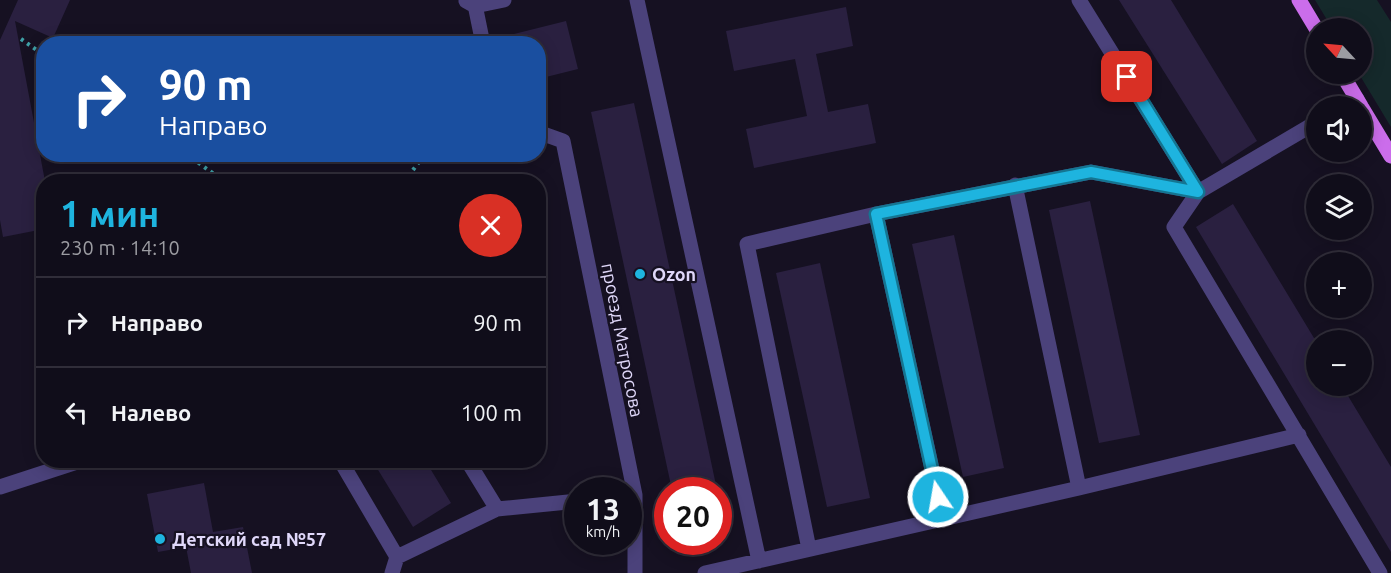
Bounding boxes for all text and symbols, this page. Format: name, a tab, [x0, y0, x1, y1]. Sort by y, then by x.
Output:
north arrow	[1306, 18, 1372, 84]
map controls	[1306, 18, 1372, 396]
pin	[1101, 51, 1152, 102]
icon: right	[60, 60, 138, 138]
icon: arrive	[1110, 60, 1143, 93]
text: 90 m	[159, 61, 253, 108]
button: sound	[1306, 96, 1372, 162]
text: Направо	[159, 110, 268, 140]
button: layers	[1306, 174, 1372, 240]
text: 1 мин	[60, 193, 159, 234]
button: close	[459, 194, 522, 257]
text: 230 m · 14:10	[60, 236, 180, 259]
button: +	[1306, 252, 1372, 318]
street label: проезд Матросова	[598, 261, 648, 419]
place label: Ozon	[652, 264, 696, 284]
marker: Ozon	[633, 267, 647, 281]
icon: right	[60, 306, 93, 339]
text: Направо	[111, 310, 203, 335]
text: 90 m	[473, 310, 522, 335]
button: −	[1306, 330, 1372, 396]
icon: left	[60, 396, 93, 429]
text: Налево	[111, 400, 191, 425]
text: 100 m	[461, 400, 522, 425]
position arrow	[906, 465, 970, 529]
speed limit sign: 20	[654, 477, 732, 555]
text: 13	[586, 492, 620, 526]
text: km/h	[586, 523, 620, 540]
place label: Детский сад №57	[172, 529, 326, 549]
marker: Детский сад №57	[153, 532, 167, 546]

